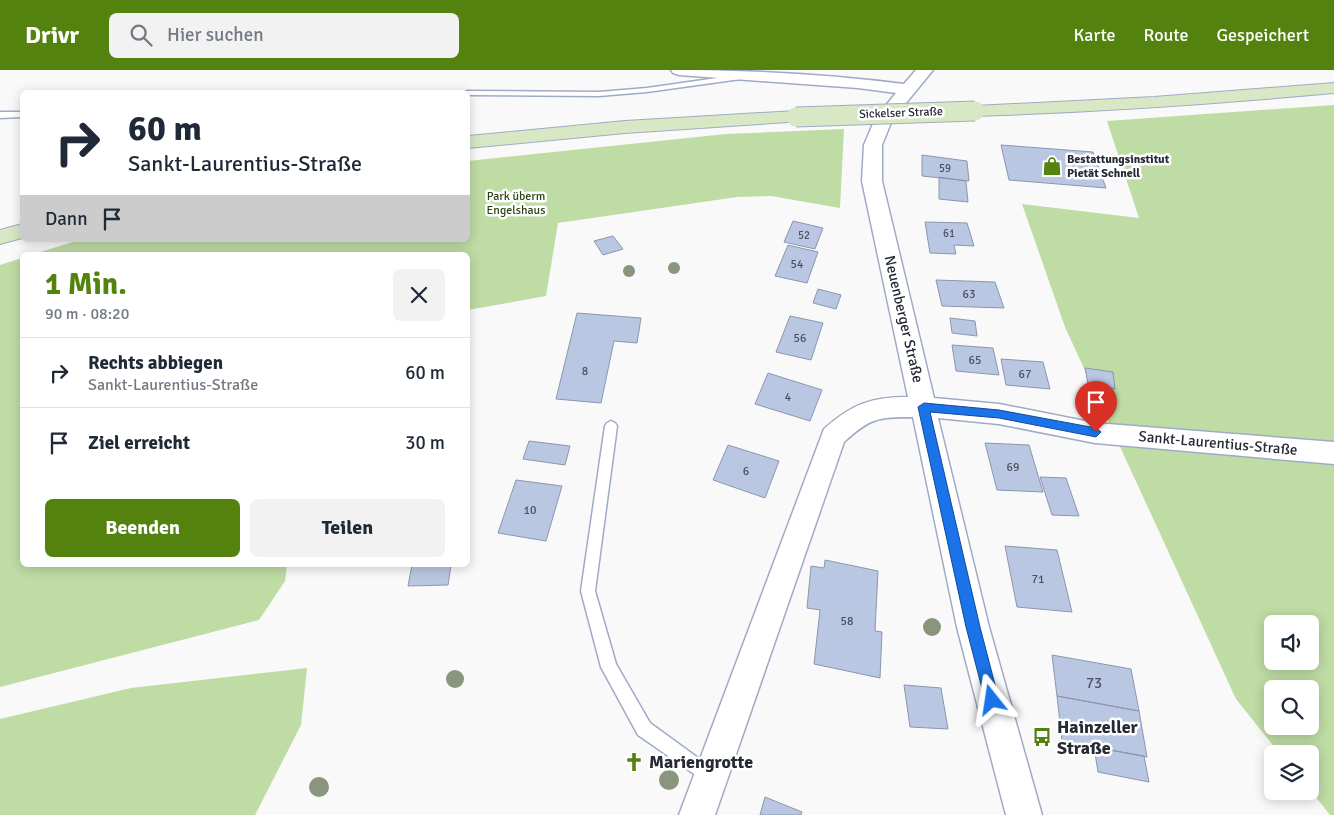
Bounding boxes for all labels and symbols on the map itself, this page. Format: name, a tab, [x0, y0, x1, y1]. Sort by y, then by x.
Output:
street label: Sickelser Straße	[859, 104, 943, 122]
place label: Bestattungsinstitut Pietät Schnell	[1067, 152, 1170, 181]
shop icon: Bestattungsinstitut Pietät Schnell	[1041, 155, 1063, 177]
house number: 59	[939, 162, 951, 175]
park label: Park überm Engelshaus	[487, 189, 545, 218]
house number: 61	[943, 227, 955, 240]
house number: 52	[798, 229, 810, 242]
street label: Neuenberger Straße	[881, 254, 927, 384]
house number: 54	[791, 257, 804, 272]
house number: 63	[963, 287, 975, 302]
house number: 56	[794, 331, 806, 346]
house number: 65	[969, 353, 981, 368]
house number: 8	[582, 364, 588, 379]
house number: 67	[1019, 367, 1031, 382]
pin	[1075, 381, 1117, 432]
house number: 4	[785, 390, 792, 405]
street label: Sankt-Laurentius-Straße	[1138, 427, 1298, 459]
house number: 69	[1007, 460, 1019, 475]
house number: 6	[743, 464, 749, 479]
house number: 10	[524, 503, 536, 518]
house number: 71	[1032, 572, 1044, 587]
house number: 58	[841, 614, 853, 629]
position arrow	[965, 673, 1017, 725]
house number: 73	[1086, 674, 1102, 692]
place label: Hainzeller Straße	[1057, 716, 1139, 759]
bus stop icon: Hainzeller Straße	[1031, 726, 1053, 748]
church icon: Mariengrotte	[623, 751, 645, 773]
place label: Mariengrotte	[649, 751, 753, 773]

